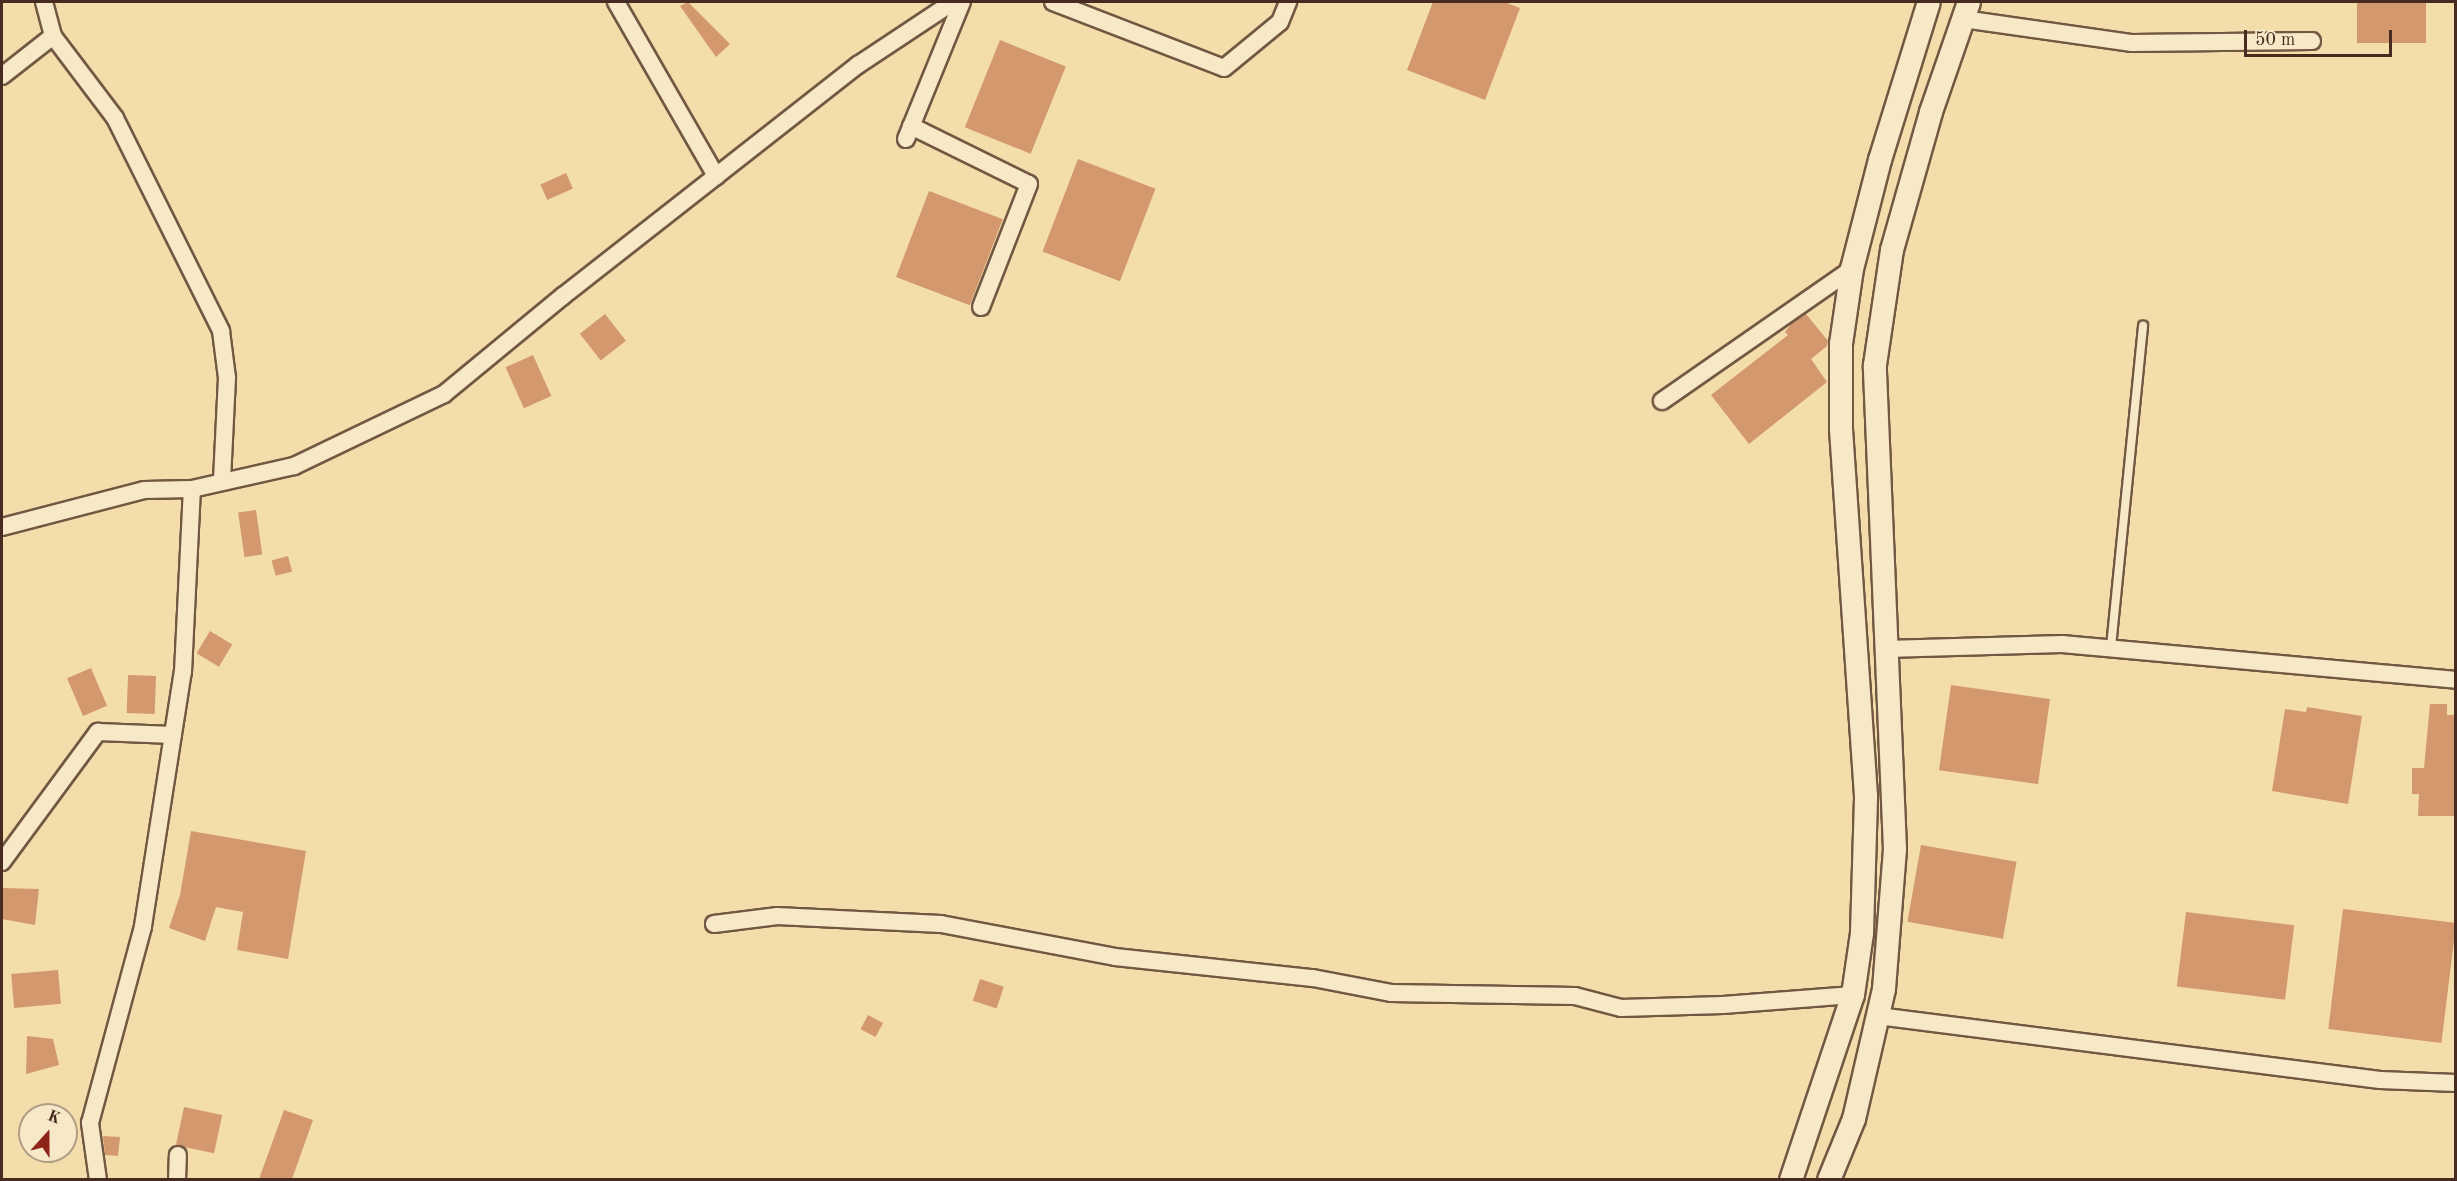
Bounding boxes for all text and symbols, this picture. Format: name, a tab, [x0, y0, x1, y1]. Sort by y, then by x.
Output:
scale bar	[2247, 18, 2396, 56]
text: 50 m	[2255, 31, 2295, 49]
north arrow	[18, 1103, 78, 1163]
text: K	[45, 1108, 62, 1128]

